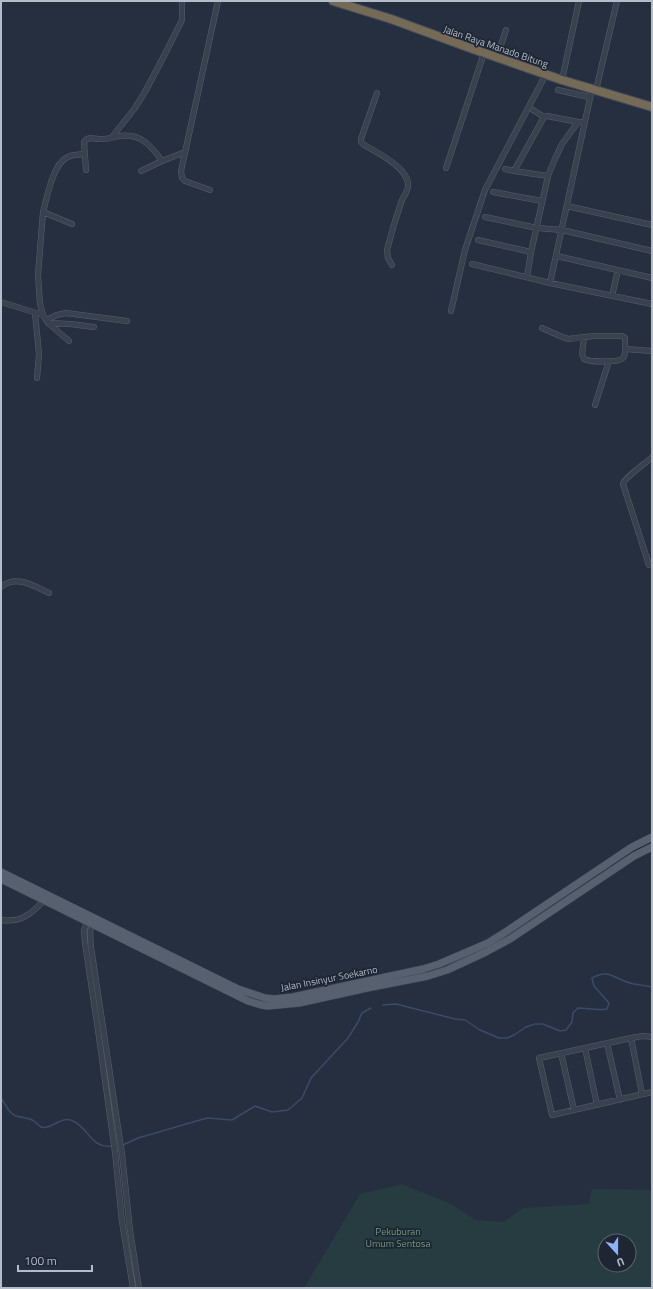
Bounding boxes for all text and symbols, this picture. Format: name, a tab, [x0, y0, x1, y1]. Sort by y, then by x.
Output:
street label: Jalan Raya Manado Bitung	[441, 21, 550, 71]
street label: Jalan Insinyur Soekarno	[279, 962, 379, 995]
park label: Pekuburan Umum Sentosa	[366, 1224, 430, 1251]
north arrow	[597, 1233, 637, 1273]
scale bar	[18, 1247, 92, 1273]
text: 100 m	[24, 1251, 57, 1270]
text: U	[614, 1254, 627, 1271]

